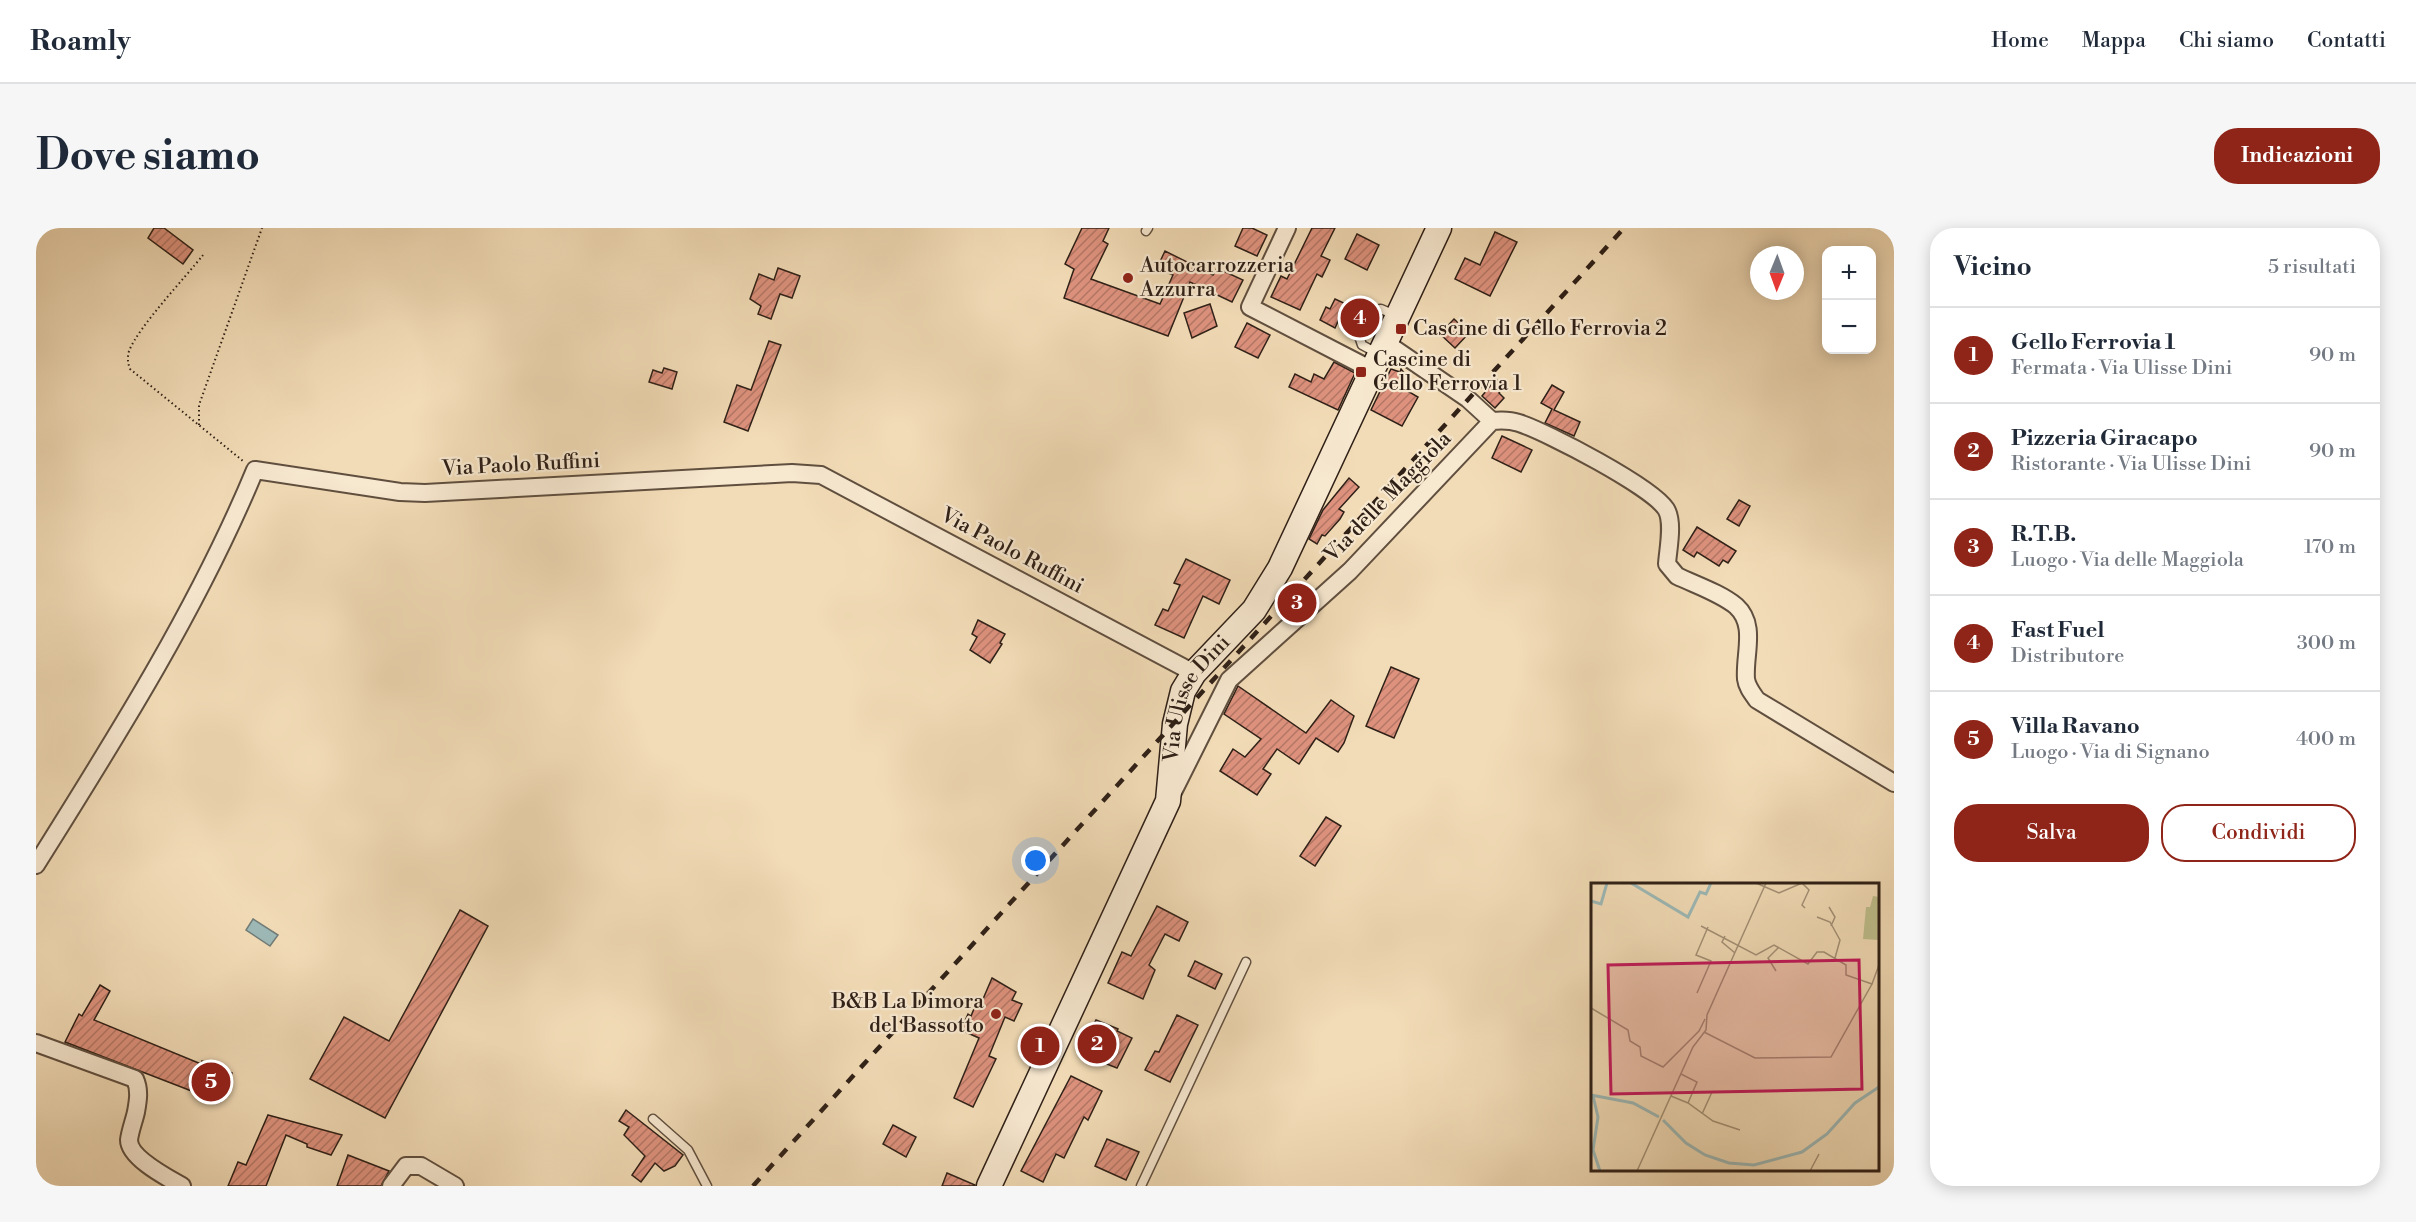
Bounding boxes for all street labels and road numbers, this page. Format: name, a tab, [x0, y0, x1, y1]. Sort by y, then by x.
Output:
street label: Via delle Maggiola	[1318, 426, 1457, 569]
street label: Via Paolo Ruffini	[440, 448, 601, 482]
street label: Via Paolo Ruffini	[935, 502, 1088, 600]
street label: Via Ulisse Dini	[1159, 630, 1236, 764]

